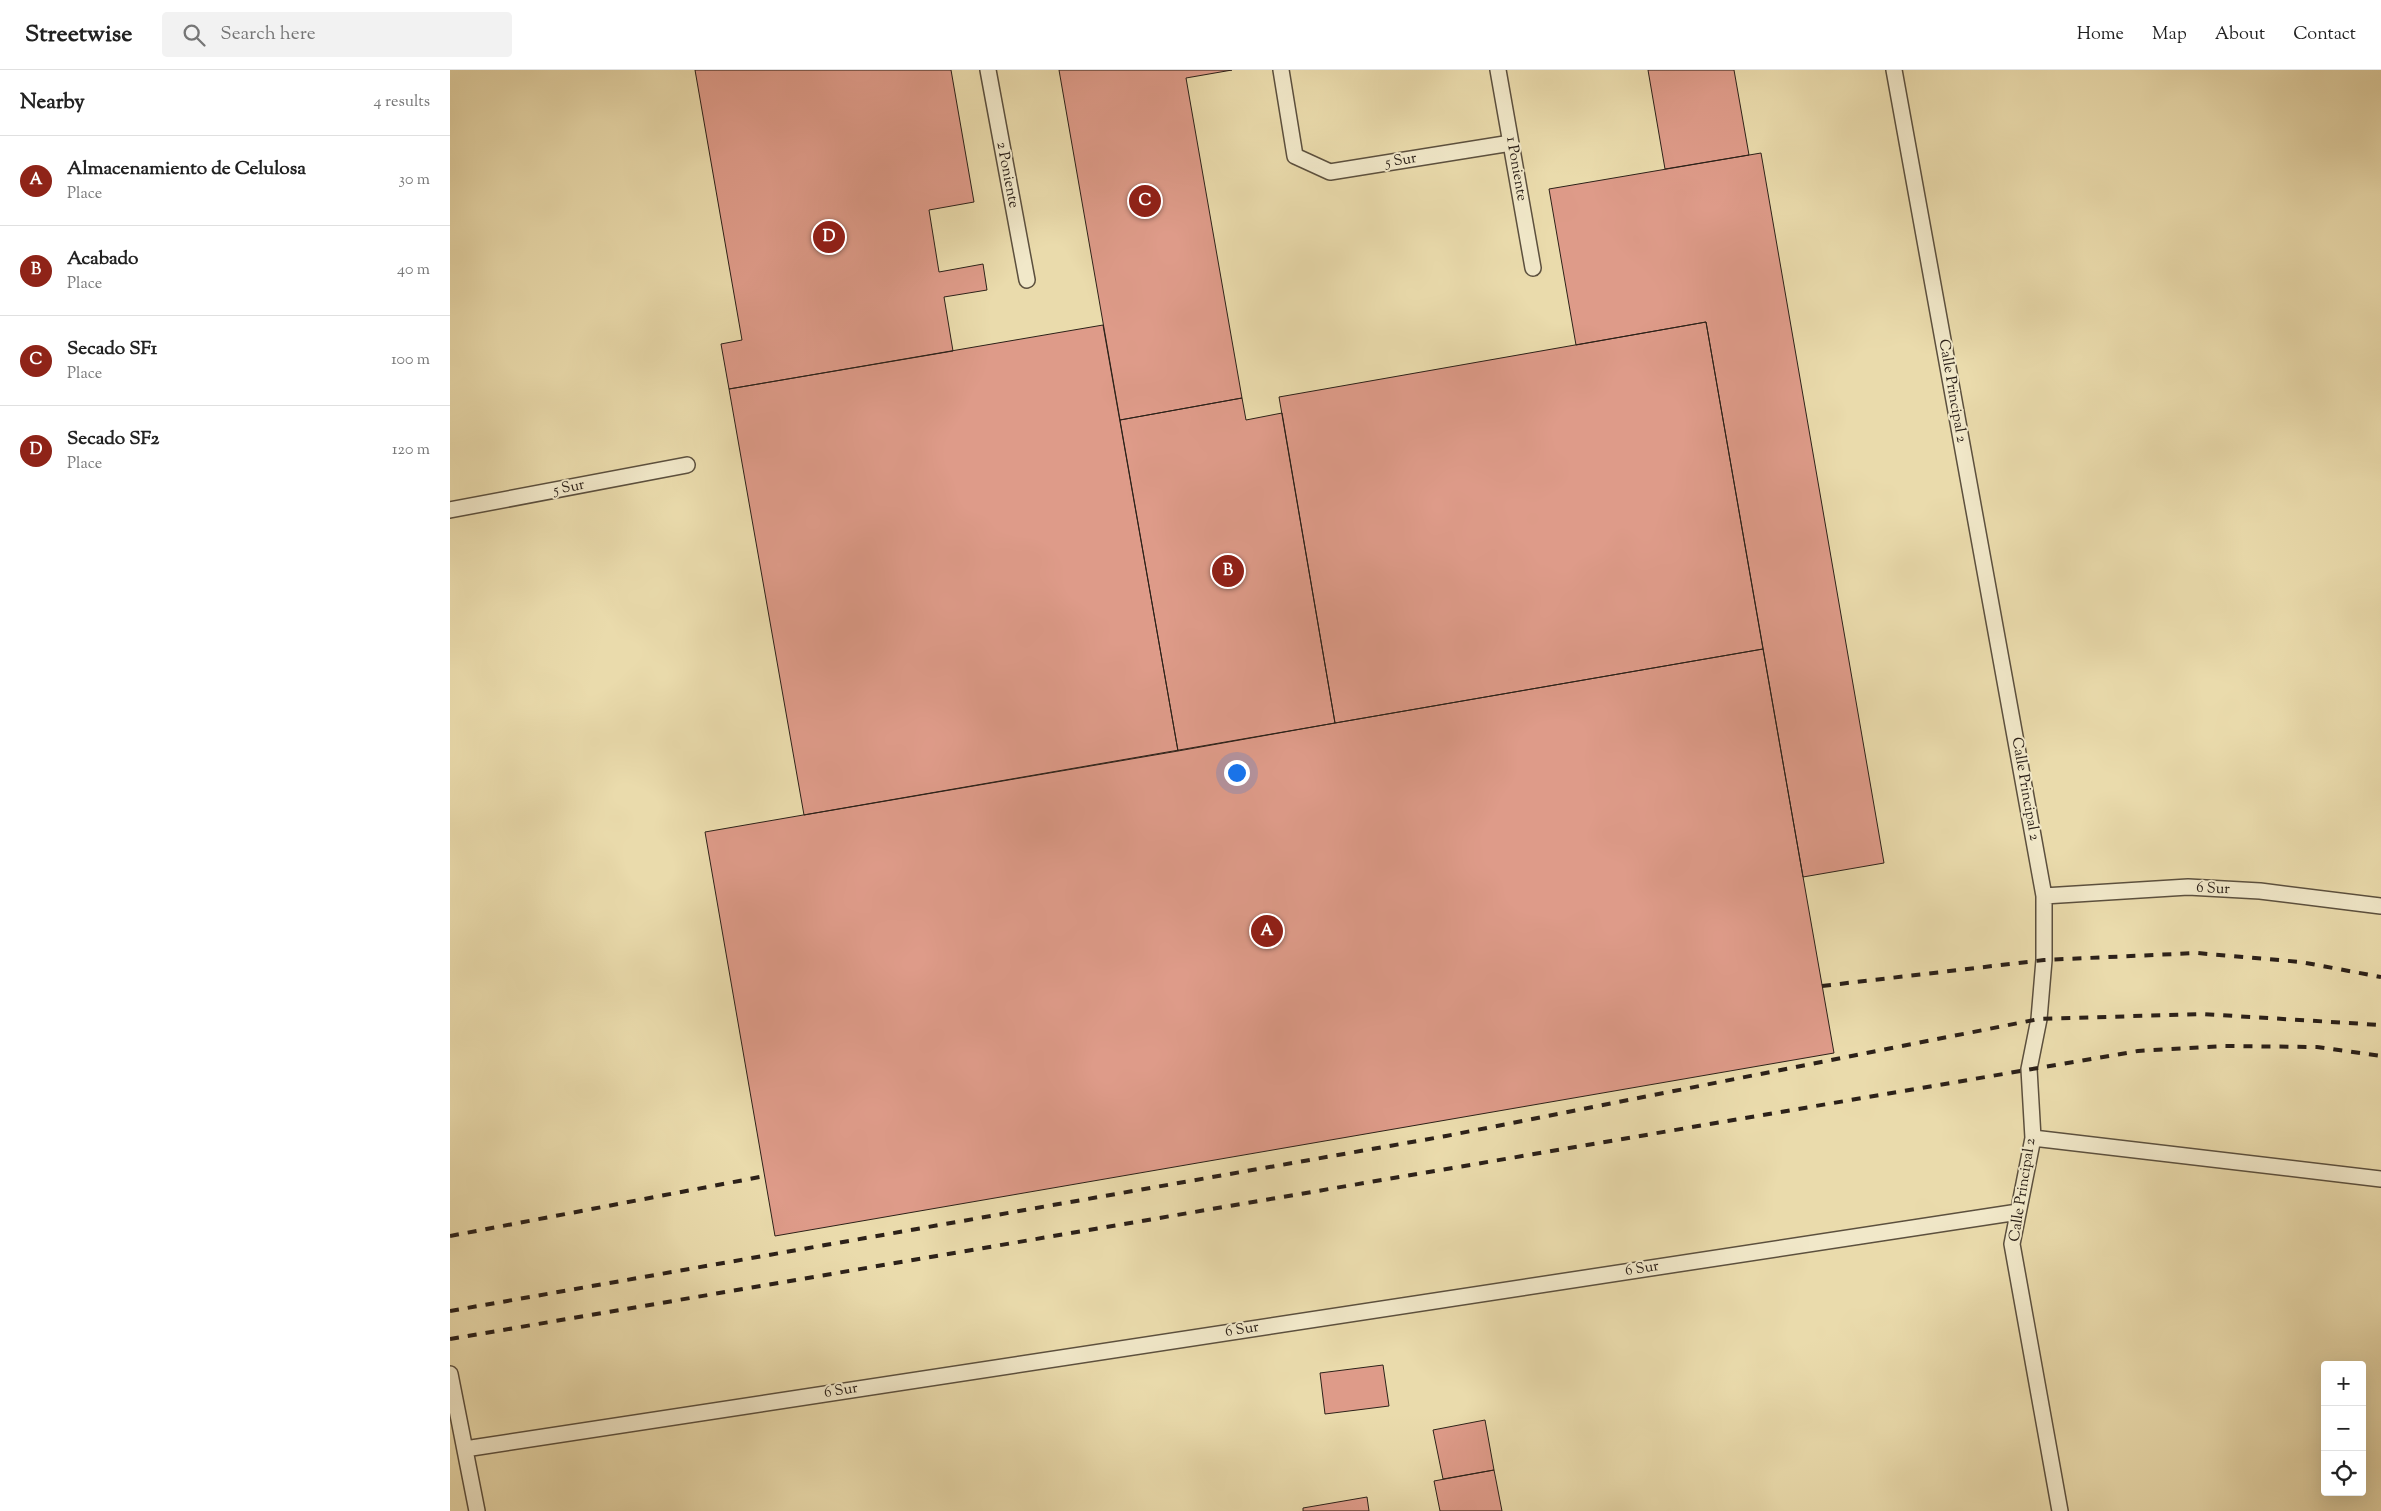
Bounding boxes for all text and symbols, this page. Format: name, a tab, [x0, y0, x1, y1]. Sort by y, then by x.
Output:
search box	[162, 12, 512, 57]
text: Streetwise	[25, 18, 132, 52]
icon: search	[180, 21, 208, 49]
text: Search here	[220, 21, 316, 48]
text: Home	[2077, 22, 2124, 48]
text: Map	[2152, 22, 2187, 48]
text: About	[2215, 22, 2265, 48]
text: Contact	[2293, 22, 2356, 48]
text: Nearby	[20, 88, 85, 118]
text: 4 results	[374, 91, 430, 114]
street label: 1 Poniente	[1500, 135, 1532, 203]
street label: 2 Poniente	[990, 140, 1024, 210]
street label: 5 Sur	[1383, 148, 1419, 174]
text: Almacenamiento de Celulosa	[67, 156, 306, 183]
text: A	[30, 169, 43, 192]
text: 30 m	[399, 169, 430, 192]
pin: C	[1129, 182, 1161, 220]
text: Place	[67, 183, 102, 206]
pin: D	[813, 218, 845, 256]
text: Acabado	[67, 246, 138, 273]
text: B	[31, 259, 41, 282]
text: 40 m	[397, 259, 430, 282]
text: Place	[67, 273, 102, 296]
text: Secado SF1	[67, 336, 157, 363]
street label: Calle Principal 2	[1933, 338, 1971, 444]
text: C	[30, 349, 42, 372]
text: 100 m	[391, 349, 430, 372]
text: Place	[67, 363, 102, 386]
text: Secado SF2	[67, 426, 160, 453]
text: D	[30, 439, 42, 462]
text: 120 m	[392, 439, 430, 462]
text: Place	[67, 453, 102, 476]
street label: 5 Sur	[551, 475, 587, 502]
pin: B	[1212, 552, 1244, 590]
street label: Calle Principal 2	[2006, 736, 2044, 842]
your location	[1224, 760, 1250, 786]
street label: 6 Sur	[2196, 878, 2231, 900]
pin: A	[1251, 912, 1283, 950]
street label: Calle Principal 2	[2004, 1137, 2042, 1243]
street label: 6 Sur	[1624, 1256, 1661, 1282]
street label: 6 Sur	[1224, 1317, 1261, 1343]
map controls	[2321, 1361, 2366, 1496]
button: +	[2321, 1361, 2366, 1406]
street label: 6 Sur	[823, 1378, 860, 1404]
button: −	[2321, 1406, 2366, 1451]
button: locate	[2321, 1451, 2366, 1496]

